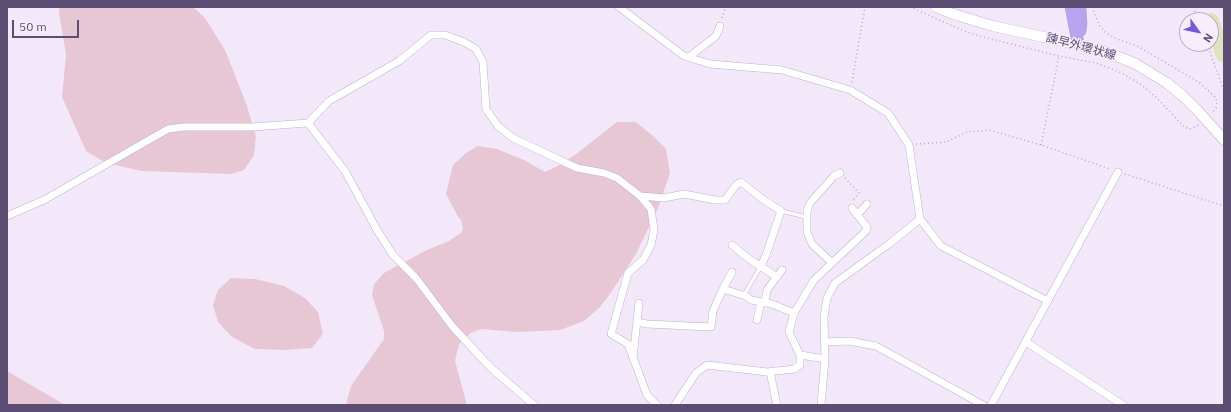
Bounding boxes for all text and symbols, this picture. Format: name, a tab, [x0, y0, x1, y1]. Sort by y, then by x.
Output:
scale bar	[14, 12, 81, 38]
north arrow	[1179, 12, 1219, 52]
text: 50 m	[19, 19, 47, 34]
street label: 諫早外環状線	[1044, 31, 1118, 63]
text: N	[1200, 31, 1216, 45]

